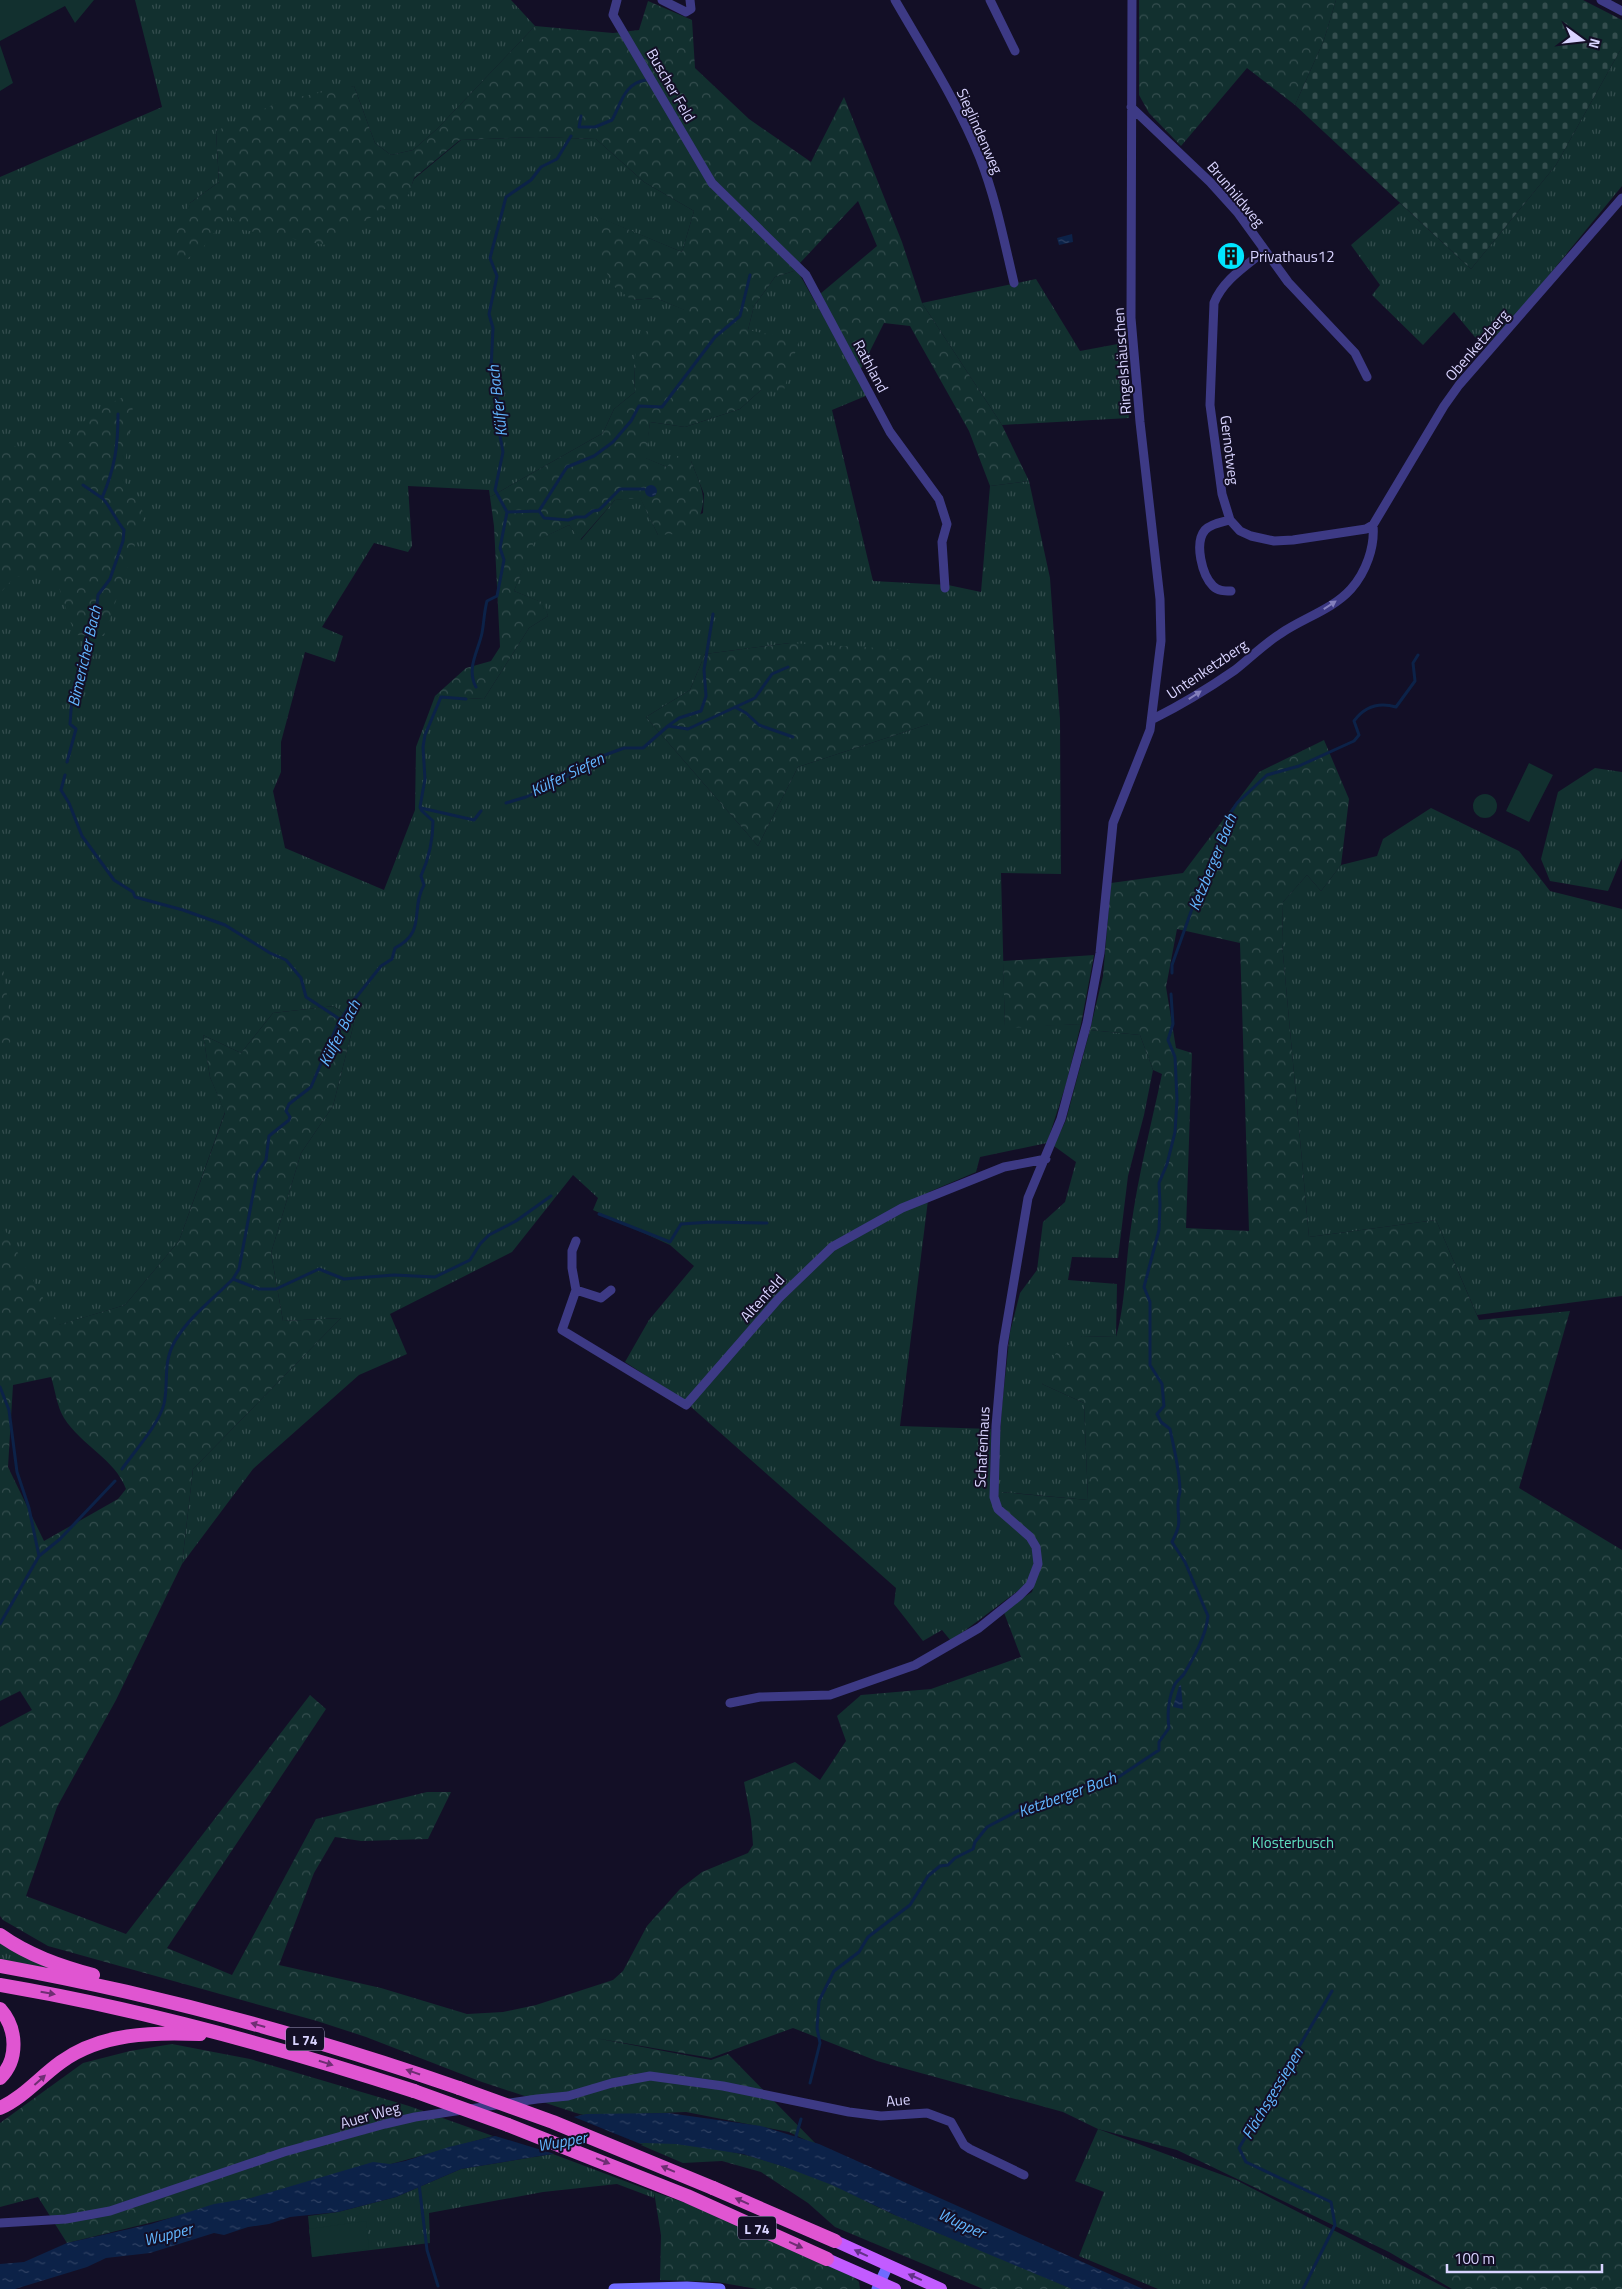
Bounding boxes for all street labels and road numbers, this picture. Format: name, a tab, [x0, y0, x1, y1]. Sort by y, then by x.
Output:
street label: Buscher Feld	[641, 44, 701, 126]
street label: Sieglindenweg	[951, 84, 1009, 178]
street label: Brunhildweg	[1202, 156, 1271, 232]
street label: Obenketzberg	[1439, 304, 1515, 386]
street label: Ringelshäuschen	[1107, 307, 1137, 415]
street label: Rathland	[847, 335, 895, 397]
street label: Gernotweg	[1214, 414, 1246, 486]
street label: Untenketzberg	[1162, 633, 1252, 705]
street label: Altenfeld	[734, 1269, 790, 1327]
street label: Schafenhaus	[968, 1406, 996, 1488]
road number: L 74	[286, 2028, 324, 2050]
street label: Aue	[885, 2087, 911, 2113]
street label: Auer Weg	[337, 2095, 403, 2134]
road number: L 74	[738, 2216, 776, 2240]

